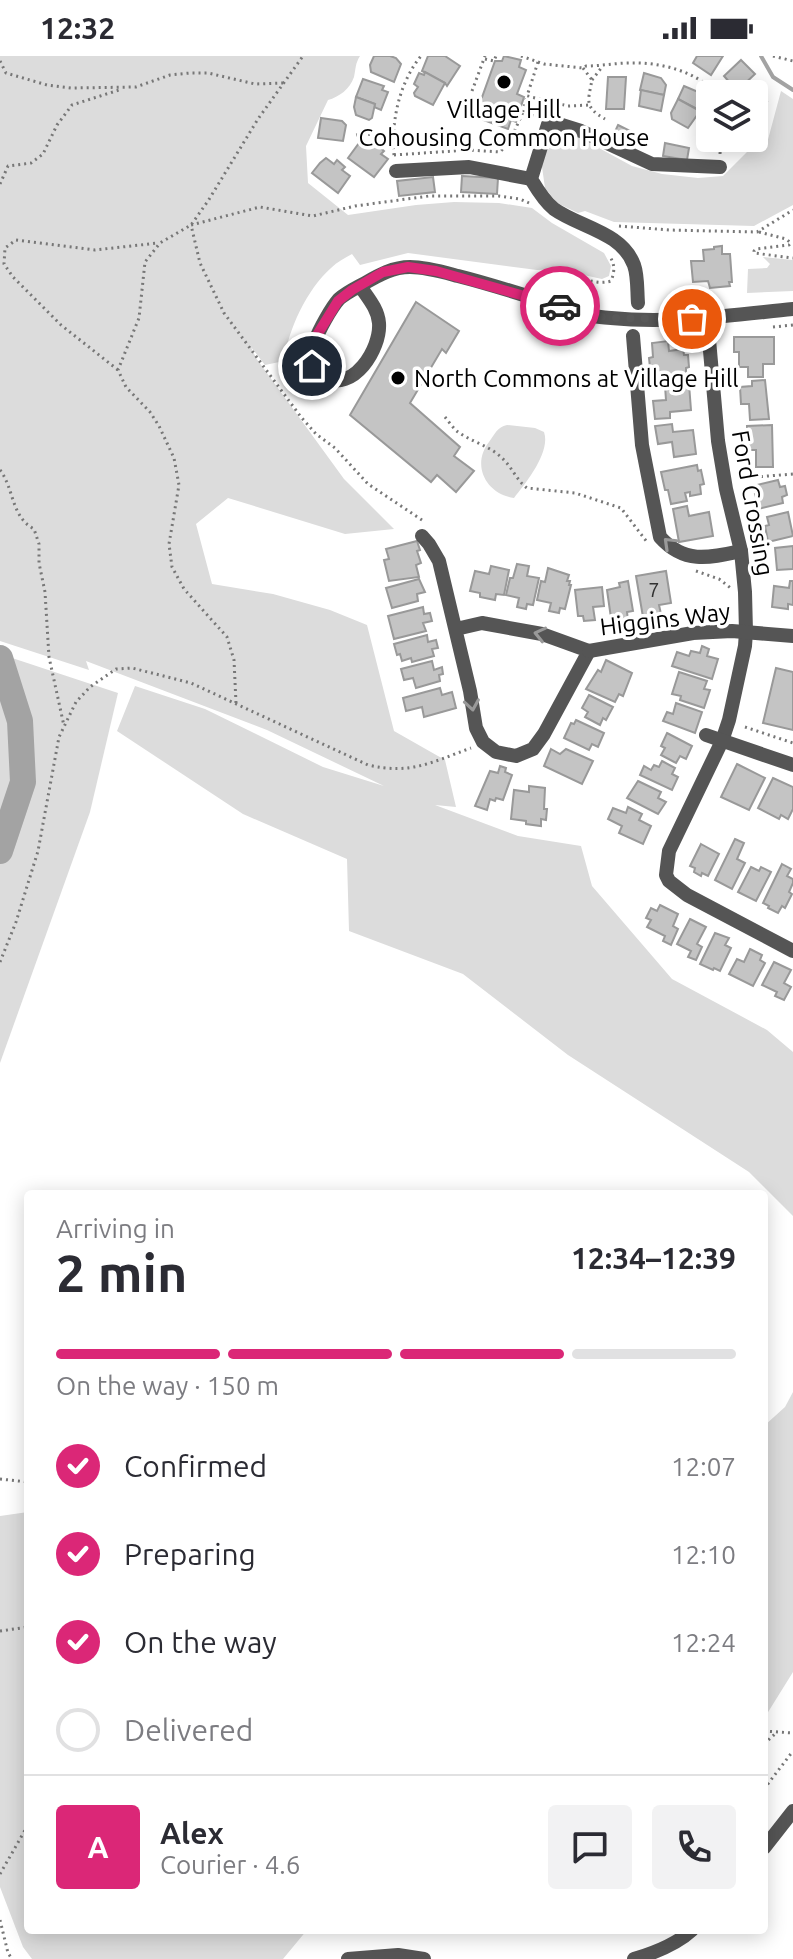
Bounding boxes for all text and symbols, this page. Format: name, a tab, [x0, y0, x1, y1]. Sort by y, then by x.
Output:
text: 12:32	[40, 11, 115, 45]
marker: Village Hill Cohousing Common House	[495, 73, 513, 91]
map controls	[696, 80, 768, 152]
button: layers	[696, 80, 768, 152]
place label: Village Hill Cohousing Common House	[359, 96, 649, 151]
courier	[520, 266, 600, 346]
icon: car	[538, 284, 582, 328]
pin	[658, 285, 726, 353]
icon: bag	[670, 297, 714, 341]
pin	[278, 332, 346, 400]
icon: home	[290, 344, 334, 388]
place label: North Commons at Village Hill	[414, 365, 738, 392]
marker: North Commons at Village Hill	[389, 369, 407, 387]
street label: Ford Crossing	[727, 428, 779, 578]
one-way arrow	[664, 538, 678, 553]
house number: 7	[648, 578, 660, 601]
street label: Higgins Way	[598, 598, 732, 640]
one-way arrow	[533, 626, 547, 643]
one-way arrow	[463, 698, 480, 712]
text: Arriving in	[56, 1214, 175, 1243]
text: 12:34–12:39	[571, 1241, 736, 1275]
text: 2 min	[56, 1244, 187, 1302]
text: On the way · 150 m	[56, 1371, 279, 1400]
icon: check	[56, 1444, 100, 1488]
text: Confirmed	[124, 1449, 267, 1483]
text: 12:07	[671, 1452, 736, 1481]
icon: check	[56, 1532, 100, 1576]
text: Preparing	[124, 1537, 256, 1571]
text: 12:10	[671, 1540, 736, 1569]
icon: check	[56, 1620, 100, 1664]
text: On the way	[124, 1625, 277, 1659]
text: 12:24	[671, 1628, 736, 1657]
text: Delivered	[124, 1713, 253, 1747]
button: chat	[548, 1805, 632, 1889]
button: phone	[652, 1805, 736, 1889]
text: Alex	[160, 1816, 224, 1850]
text: A	[87, 1830, 109, 1864]
text: Courier · 4.6	[160, 1850, 300, 1879]

